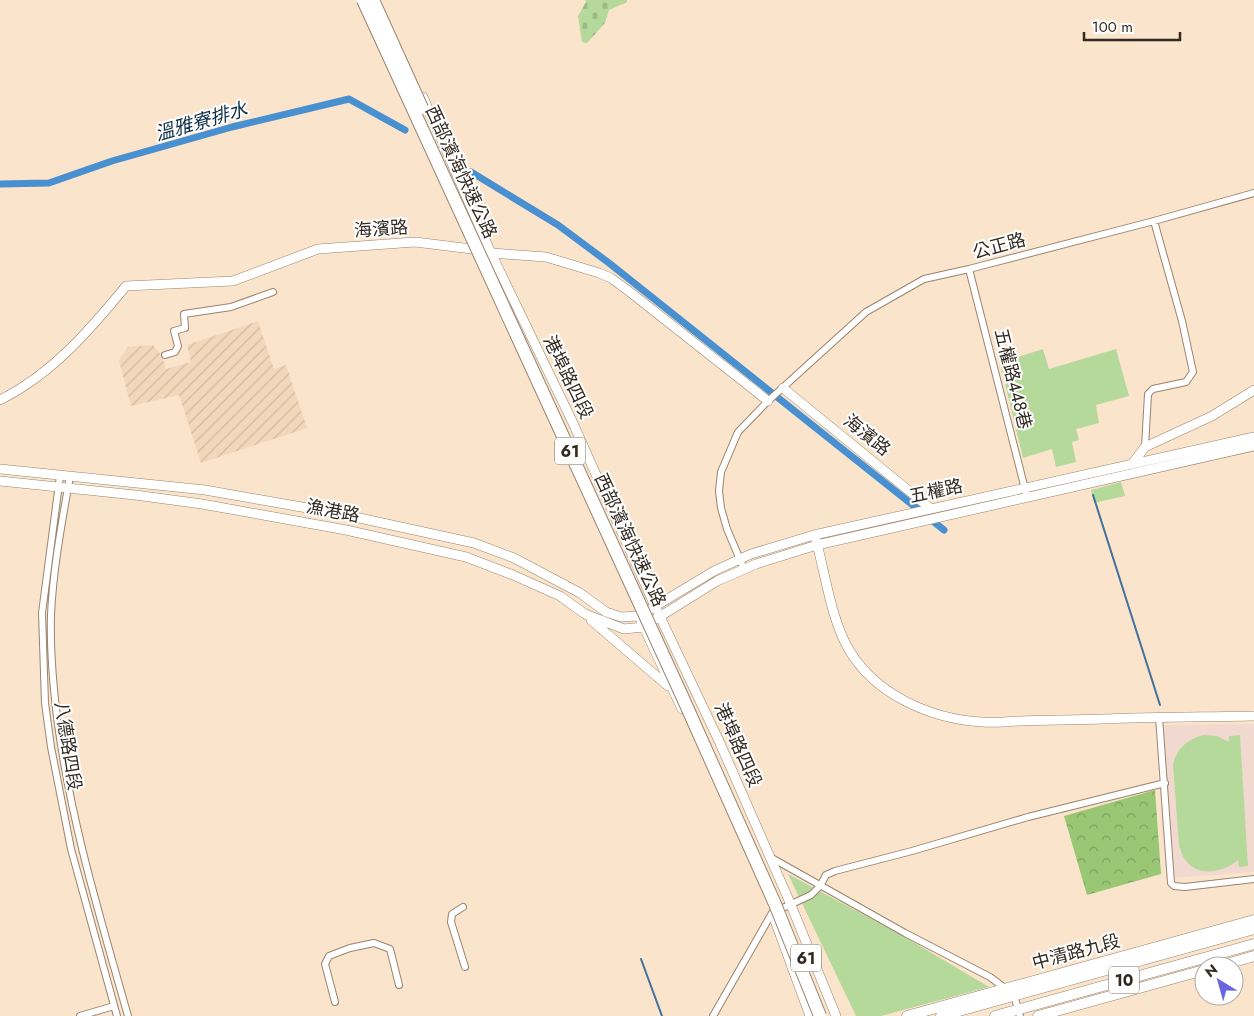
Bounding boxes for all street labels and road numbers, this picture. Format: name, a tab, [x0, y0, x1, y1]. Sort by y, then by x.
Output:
street label: 西部濱海快速公路	[419, 101, 503, 243]
street label: 海濱路	[353, 214, 409, 244]
street label: 公正路	[970, 226, 1028, 266]
street label: 五權路448巷	[988, 326, 1038, 432]
street label: 港埠路四段	[537, 331, 599, 423]
street label: 海濱路	[838, 408, 896, 462]
road number: 61	[555, 438, 585, 464]
street label: 西部濱海快速公路	[588, 469, 672, 611]
street label: 五權路	[907, 473, 965, 509]
street label: 漁港路	[304, 493, 362, 529]
street label: 港埠路四段	[708, 699, 768, 791]
street label: 八德路四段	[48, 700, 88, 792]
street label: 中清路九段	[1029, 928, 1123, 976]
road number: 61	[791, 944, 821, 971]
road number: 10	[1109, 966, 1139, 994]

